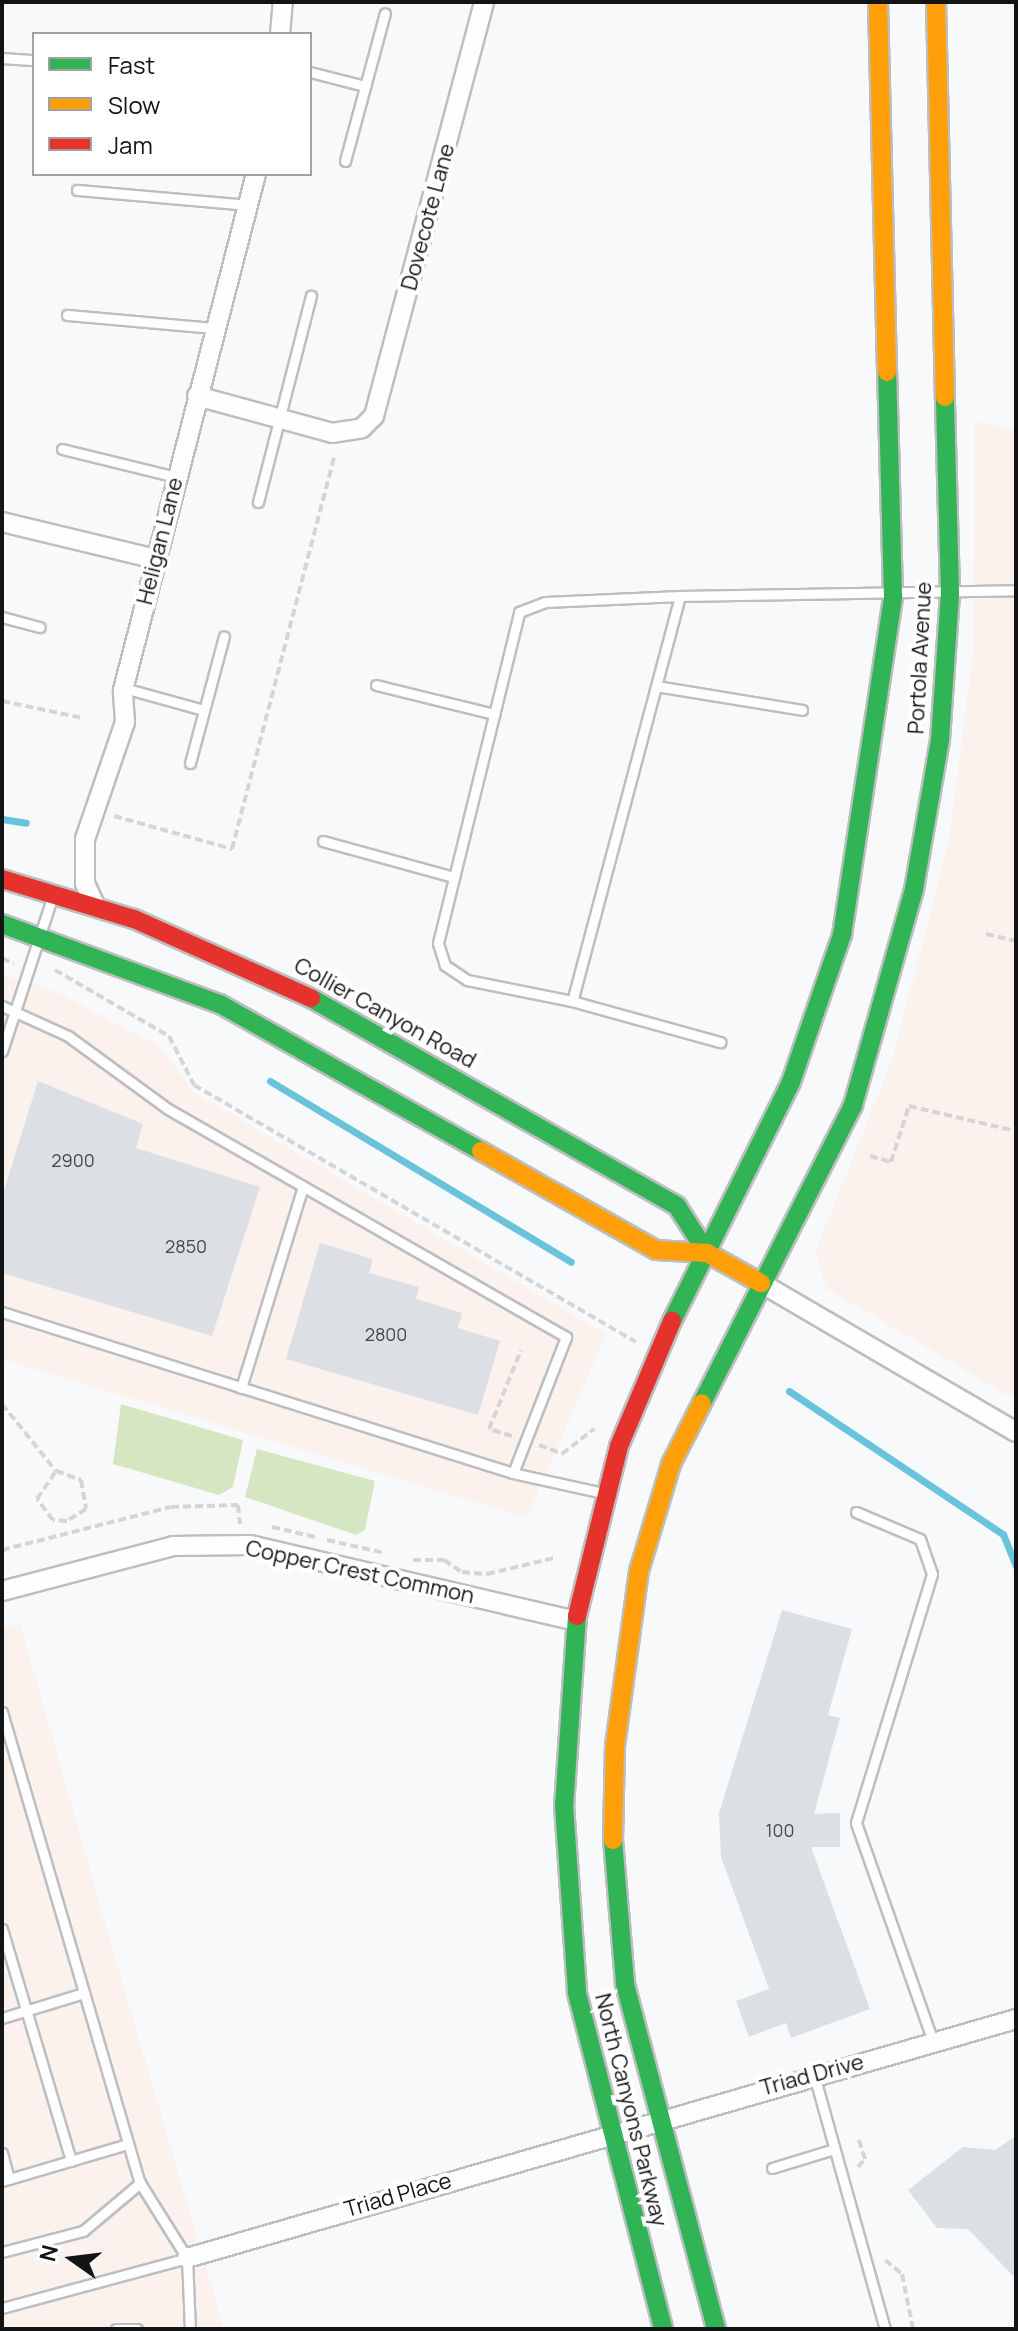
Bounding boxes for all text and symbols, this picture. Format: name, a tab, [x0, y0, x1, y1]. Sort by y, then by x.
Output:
legend	[32, 32, 312, 176]
text: Fast	[108, 48, 155, 81]
text: Slow	[108, 88, 161, 121]
text: Jam	[108, 128, 153, 161]
street label: Dovecote Lane	[396, 141, 460, 293]
street label: Heligan Lane	[131, 475, 189, 607]
street label: Portola Avenue	[903, 581, 937, 735]
street label: Collier Canyon Road	[290, 952, 480, 1074]
house number: 2900	[51, 1149, 95, 1171]
house number: 2850	[165, 1235, 207, 1257]
house number: 2800	[365, 1323, 407, 1345]
street label: Copper Crest Common	[243, 1535, 477, 1609]
house number: 100	[766, 1819, 794, 1841]
street label: North Canyons Parkway	[589, 1991, 673, 2229]
street label: Triad Drive	[757, 2049, 867, 2101]
street label: Triad Place	[341, 2167, 455, 2223]
north arrow	[32, 2219, 112, 2299]
text: N	[32, 2242, 65, 2264]

